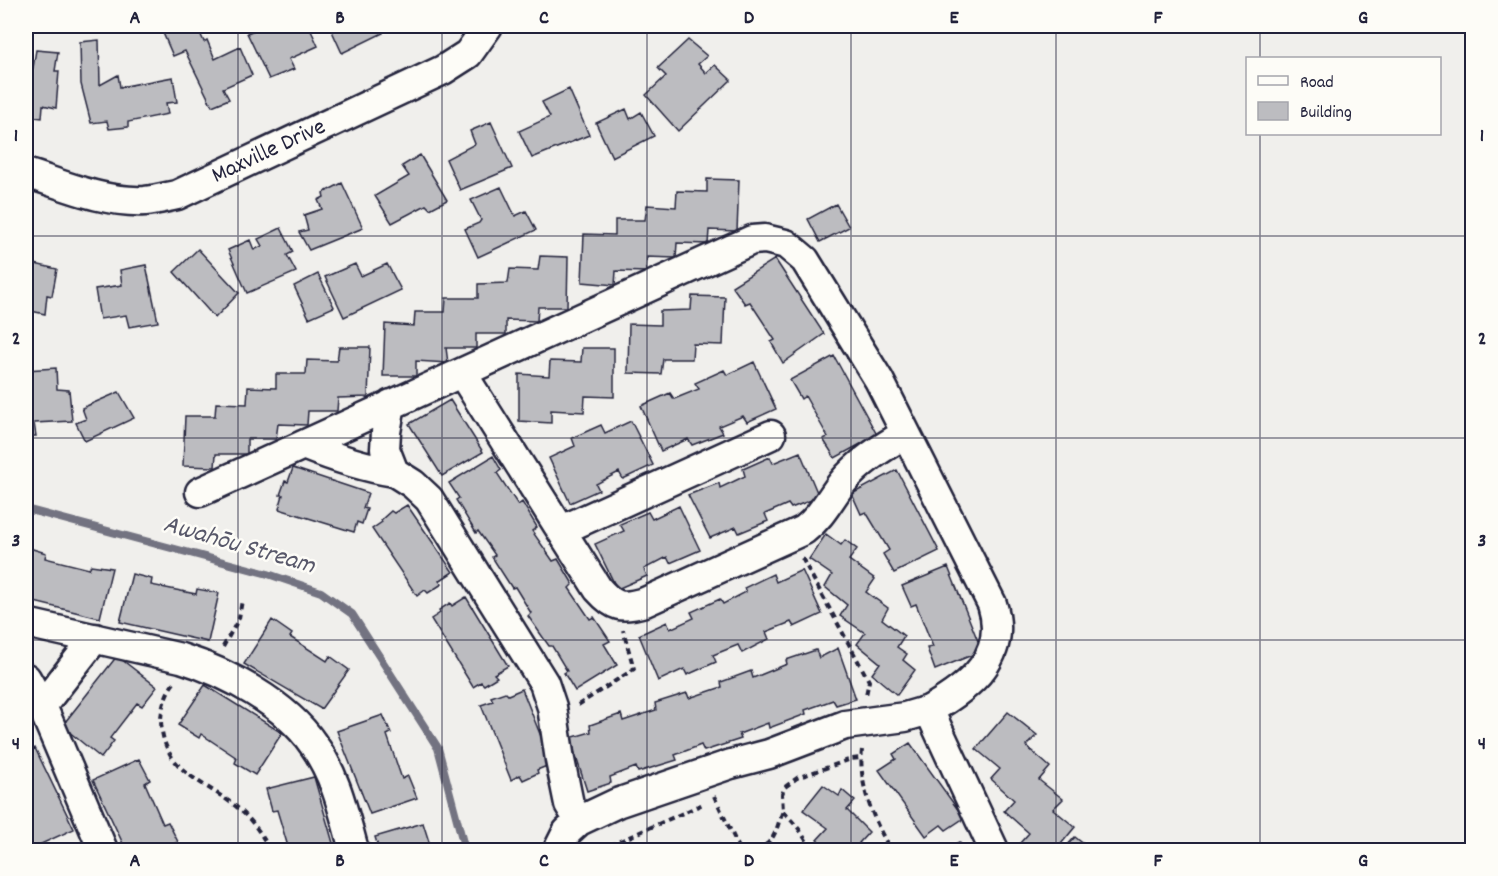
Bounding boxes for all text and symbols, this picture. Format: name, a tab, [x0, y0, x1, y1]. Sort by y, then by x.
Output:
text: A	[130, 5, 141, 33]
text: B	[335, 5, 345, 33]
text: C	[539, 5, 549, 33]
text: D	[744, 5, 755, 33]
text: E	[949, 5, 959, 33]
text: F	[1154, 5, 1164, 33]
text: G	[1358, 5, 1368, 33]
legend	[1246, 57, 1441, 135]
text: Road	[1300, 71, 1334, 96]
text: Building	[1300, 101, 1352, 126]
street label: Maxville Drive	[206, 111, 332, 193]
text: 1	[14, 123, 18, 151]
text: 1	[1480, 123, 1484, 151]
text: 2	[12, 326, 20, 354]
text: 2	[1478, 326, 1486, 354]
water label: Awahōu Stream	[159, 507, 320, 586]
text: 3	[12, 528, 20, 556]
text: 3	[1478, 528, 1486, 556]
text: 4	[12, 731, 20, 759]
text: 4	[1478, 731, 1486, 759]
text: A	[130, 848, 141, 876]
text: B	[335, 848, 345, 876]
text: C	[539, 848, 549, 876]
text: D	[744, 848, 755, 876]
text: E	[949, 848, 959, 876]
text: F	[1154, 848, 1164, 876]
text: G	[1358, 848, 1368, 876]

